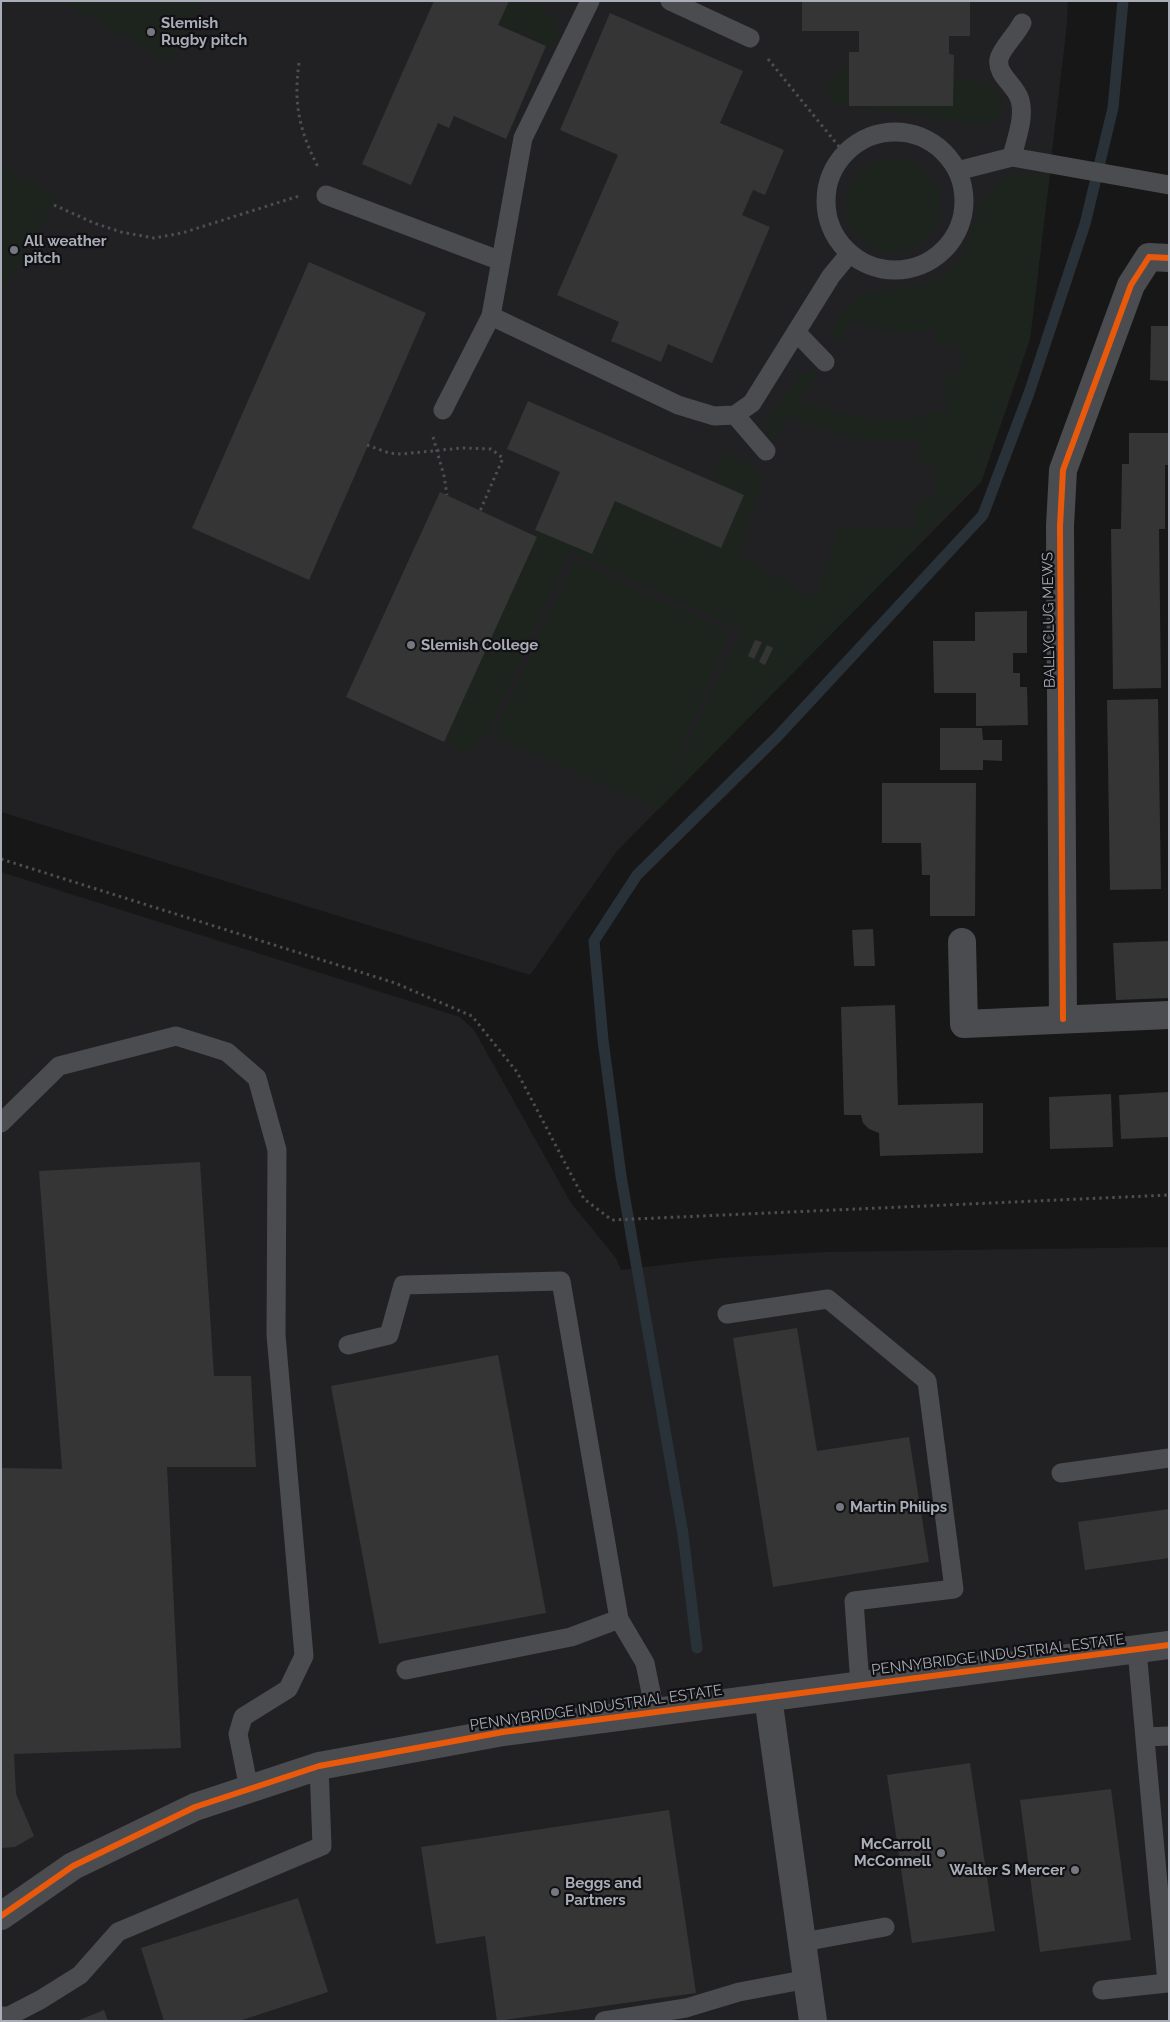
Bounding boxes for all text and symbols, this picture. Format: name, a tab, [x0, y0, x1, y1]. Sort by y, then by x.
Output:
place label: Slemish Rugby pitch	[161, 14, 247, 49]
marker: Slemish Rugby pitch	[145, 26, 157, 38]
place label: All weather pitch	[24, 232, 107, 267]
marker: All weather pitch	[8, 244, 20, 256]
street label: BALLYCLUG MEWS	[1039, 552, 1059, 688]
place label: Slemish College	[421, 636, 538, 654]
marker: Slemish College	[405, 639, 417, 651]
place label: Martin Philips	[850, 1498, 947, 1516]
marker: Martin Philips	[834, 1501, 846, 1513]
street label: PENNYBRIDGE INDUSTRIAL ESTATE	[870, 1631, 1126, 1679]
street label: PENNYBRIDGE INDUSTRIAL ESTATE	[469, 1681, 723, 1735]
place label: McCarroll McConnell	[854, 1835, 931, 1870]
marker: McCarroll McConnell	[935, 1847, 947, 1859]
place label: Walter S Mercer	[949, 1861, 1065, 1879]
marker: Walter S Mercer	[1069, 1864, 1081, 1876]
place label: Beggs and Partners	[565, 1874, 642, 1909]
marker: Beggs and Partners	[549, 1886, 561, 1898]

